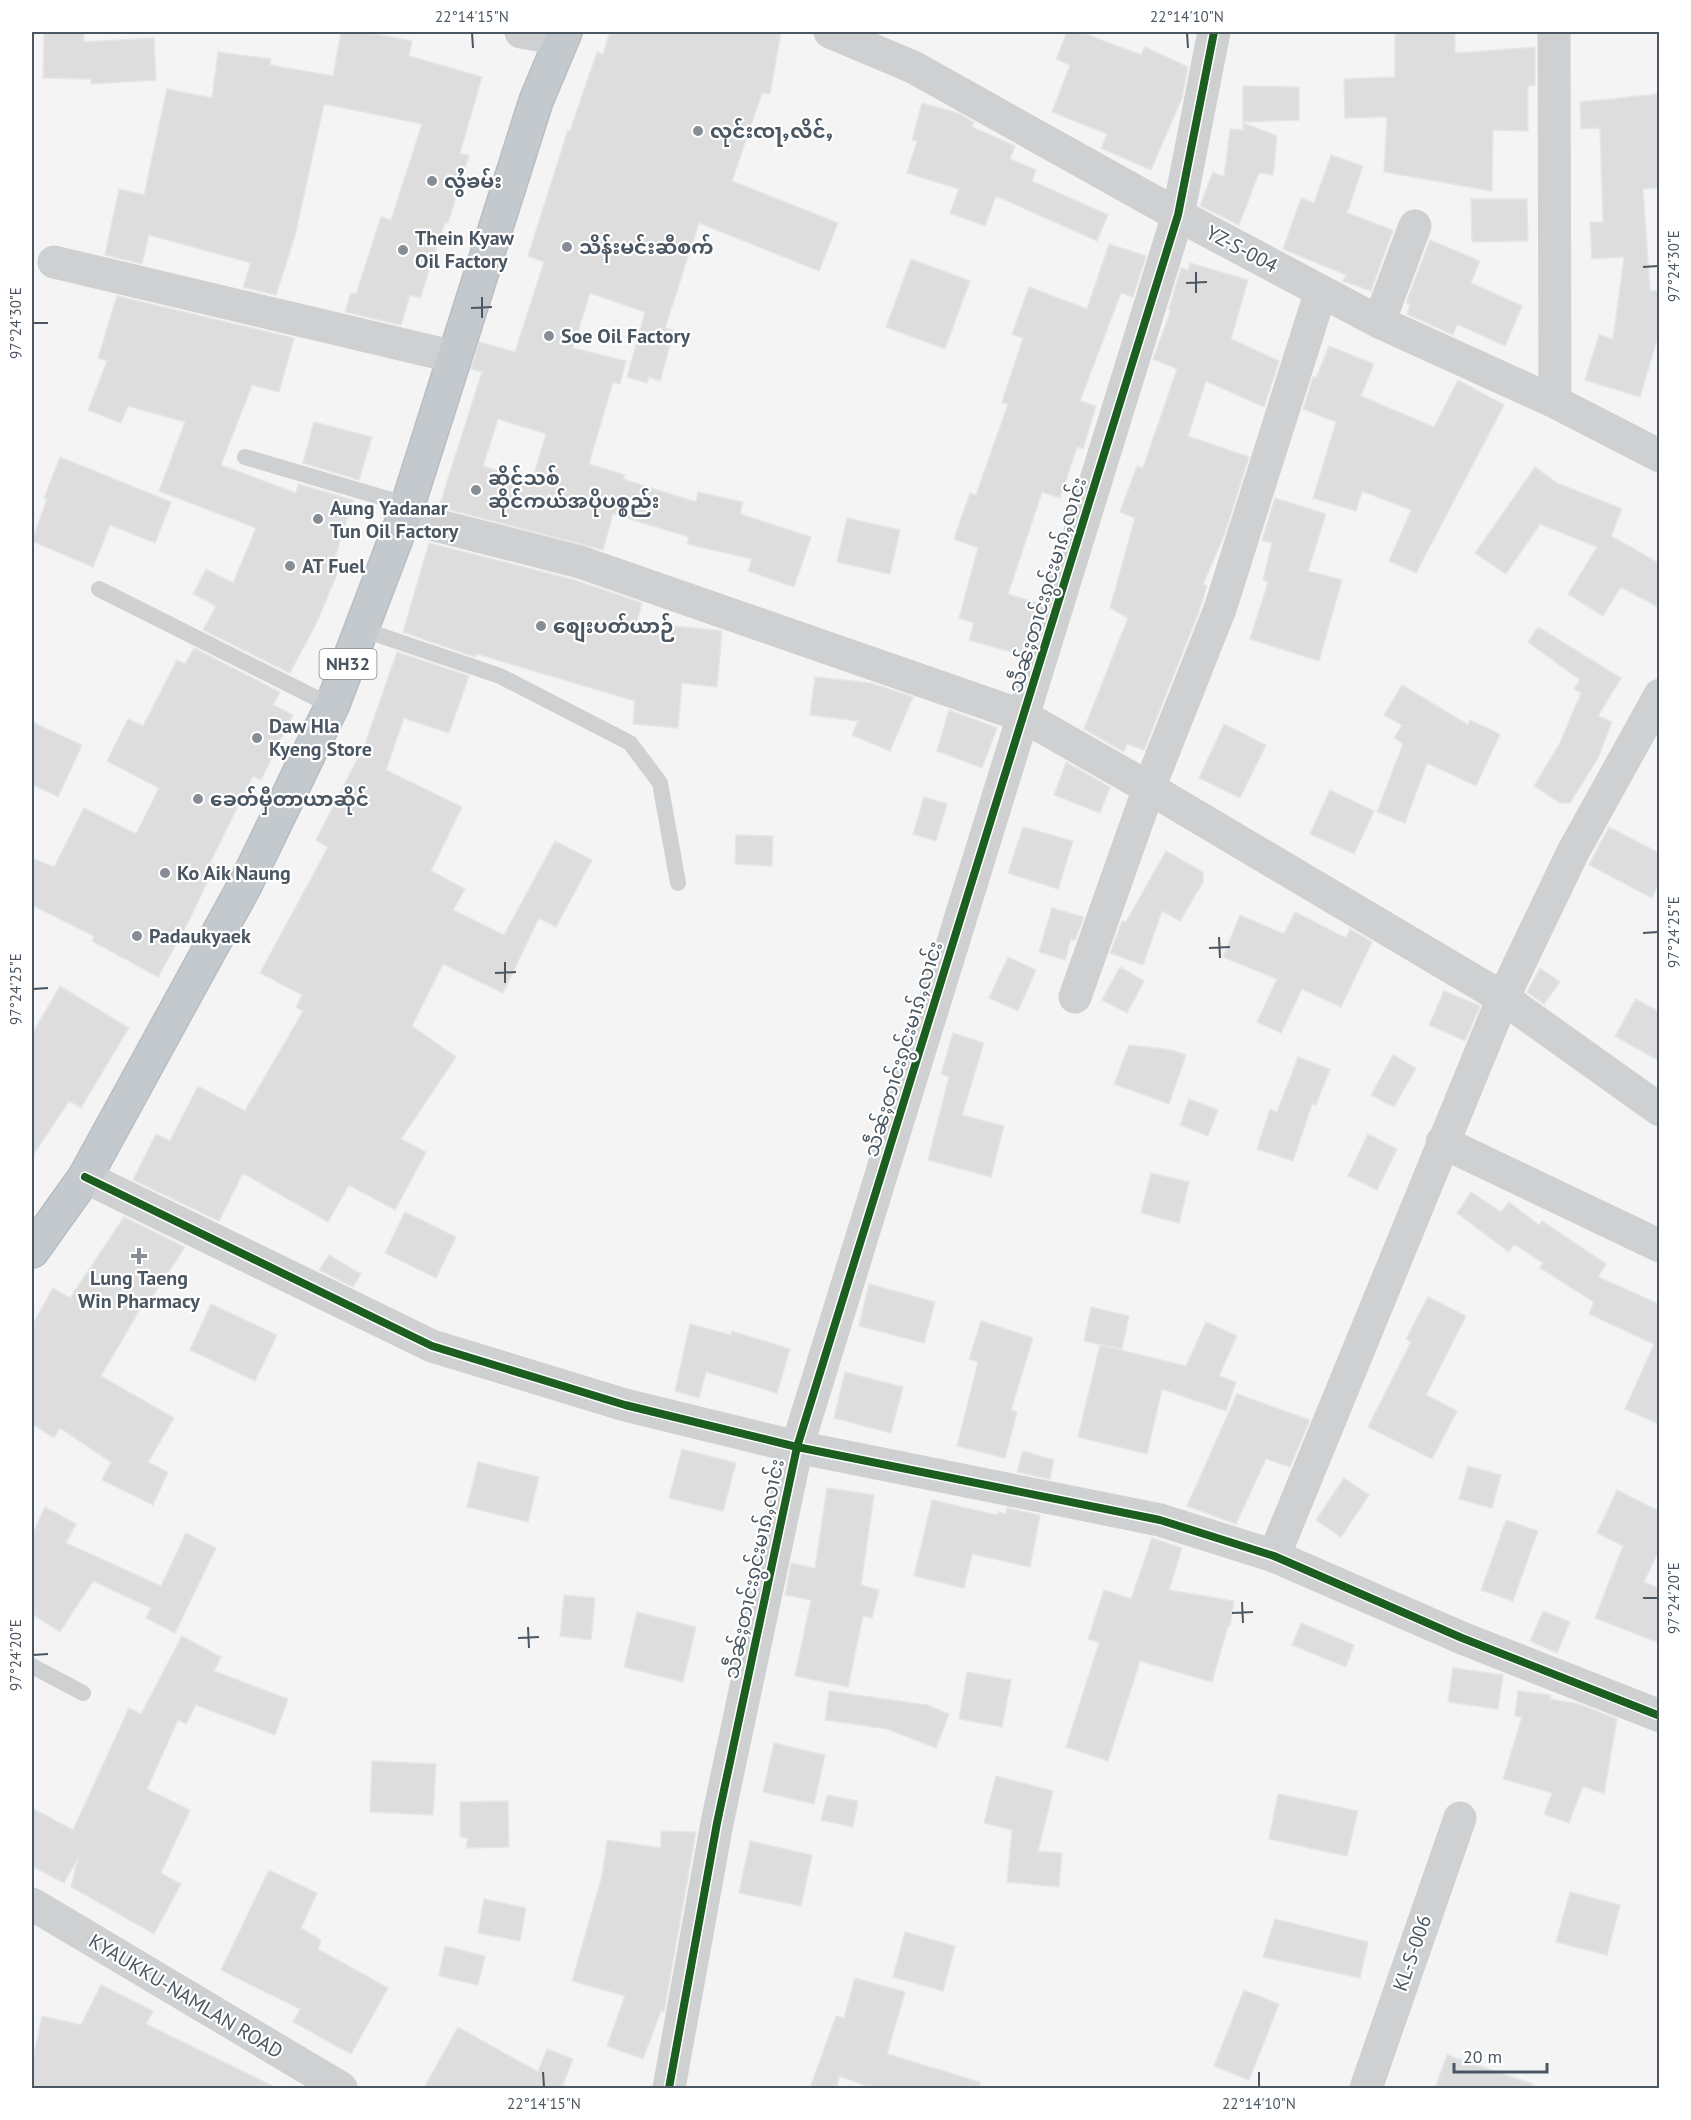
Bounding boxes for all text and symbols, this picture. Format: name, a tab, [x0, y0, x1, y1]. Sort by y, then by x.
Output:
text: 22°14'15"N	[435, 7, 509, 26]
text: 22°14'10"N	[1150, 7, 1224, 26]
place label: လုင်းၸႃႇလိင်ႇ	[710, 118, 834, 147]
marker: လုင်းၸႃႇလိင်ႇ	[691, 124, 705, 138]
place label: လွႆၶမ်း	[444, 168, 502, 197]
marker: လွႆၶမ်း	[425, 174, 439, 188]
street label: YZ-S-004	[1202, 219, 1282, 279]
place label: Thein Kyaw Oil Factory	[415, 225, 515, 274]
text: 97°24'30"E	[1664, 230, 1683, 302]
place label: သိန်းမင်းဆီစက်	[579, 234, 713, 263]
marker: သိန်းမင်းဆီစက်	[560, 240, 574, 254]
marker: Thein Kyaw Oil Factory	[396, 243, 410, 257]
text: 97°24'30"E	[6, 287, 25, 359]
place label: Soe Oil Factory	[561, 323, 690, 349]
marker: Soe Oil Factory	[542, 329, 556, 343]
place label: ဆိုင်သစ် ဆိုင်ကယ်အပိုပစ္စည်း	[488, 465, 659, 517]
street label: သဵၼ်ႈတၢင်းၵွင်းမၢၵ်ႇလၢင်း	[1001, 474, 1095, 697]
marker: ဆိုင်သစ် ဆိုင်ကယ်အပိုပစ္စည်း	[469, 483, 483, 497]
place label: Aung Yadanar Tun Oil Factory	[330, 495, 459, 544]
marker: Aung Yadanar Tun Oil Factory	[311, 512, 325, 526]
place label: AT Fuel	[302, 553, 365, 579]
marker: AT Fuel	[283, 559, 297, 573]
place label: စျေးပတ်ယာဉ်	[553, 613, 675, 643]
marker: စျေးပတ်ယာဉ်	[534, 619, 548, 633]
road number: NH32	[320, 649, 376, 679]
place label: Daw Hla Kyeng Store	[269, 713, 372, 762]
marker: Daw Hla Kyeng Store	[250, 731, 264, 745]
place label: ခေတ်မှီတာယာဆိုင်	[210, 786, 369, 815]
marker: ခေတ်မှီတာယာဆိုင်	[191, 792, 205, 806]
place label: Ko Aik Naung	[177, 860, 291, 886]
marker: Ko Aik Naung	[158, 866, 172, 880]
text: 97°24'25"E	[1664, 896, 1683, 968]
place label: Padaukyaek	[149, 923, 251, 949]
marker: Padaukyaek	[130, 929, 144, 943]
street label: သဵၼ်ႈတၢင်းၵွင်းမၢၵ်ႇလၢင်း	[857, 938, 951, 1161]
text: 97°24'25"E	[6, 953, 25, 1025]
marker: Lung Taeng Win Pharmacy	[132, 1249, 146, 1263]
place label: Lung Taeng Win Pharmacy	[78, 1265, 200, 1314]
street label: သဵၼ်ႈတၢင်းၵွင်းမၢၵ်ႇလၢင်း	[717, 1456, 793, 1682]
text: 97°24'20"E	[1664, 1562, 1683, 1634]
text: 97°24'20"E	[6, 1619, 25, 1691]
street label: KL-S-006	[1387, 1912, 1437, 1994]
street label: KYAUKKU-NAMLAN ROAD	[84, 1928, 288, 2064]
scale bar	[1454, 2036, 1547, 2074]
text: 20 m	[1463, 2045, 1502, 2068]
text: 22°14'15"N	[507, 2094, 581, 2113]
text: 22°14'10"N	[1222, 2094, 1296, 2113]

